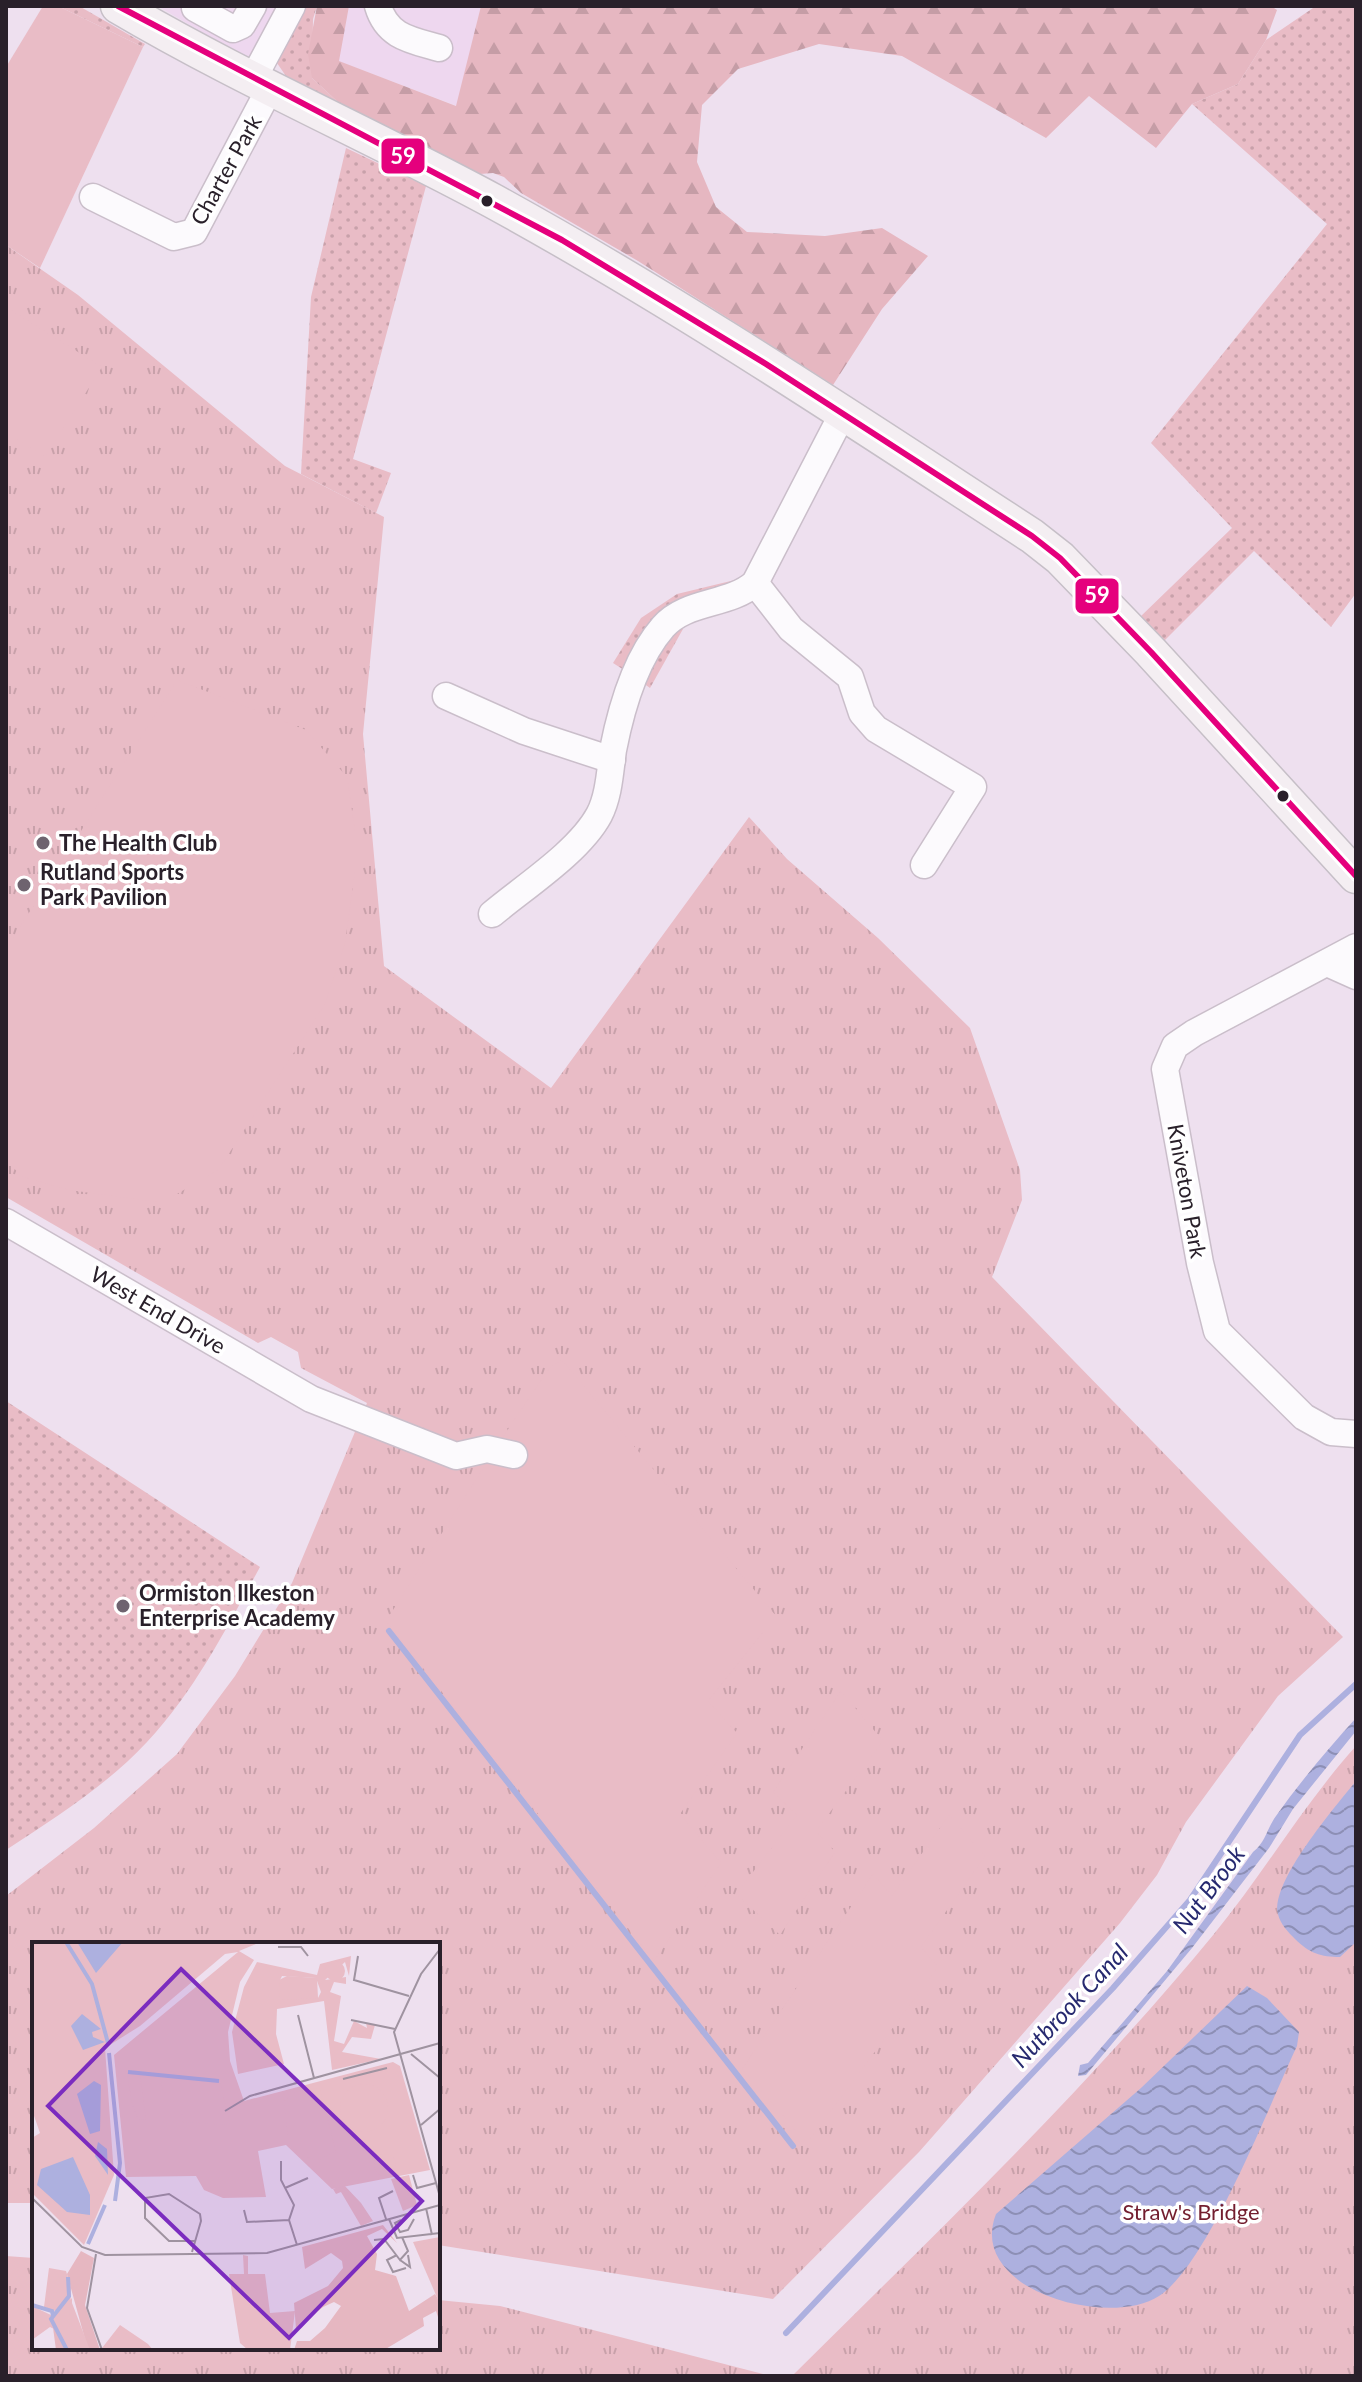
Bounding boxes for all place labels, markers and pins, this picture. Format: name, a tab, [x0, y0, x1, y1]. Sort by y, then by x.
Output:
unlabelled marker	[479, 193, 495, 209]
unlabelled marker	[1275, 788, 1291, 804]
place label: The Health Club	[59, 829, 217, 856]
marker: The Health Club	[34, 834, 52, 852]
place label: Rutland Sports Park Pavilion	[40, 858, 184, 910]
marker: Rutland Sports Park Pavilion	[15, 876, 33, 894]
place label: Ormiston Ilkeston Enterprise Academy	[139, 1579, 335, 1631]
marker: Ormiston Ilkeston Enterprise Academy	[114, 1597, 132, 1615]

